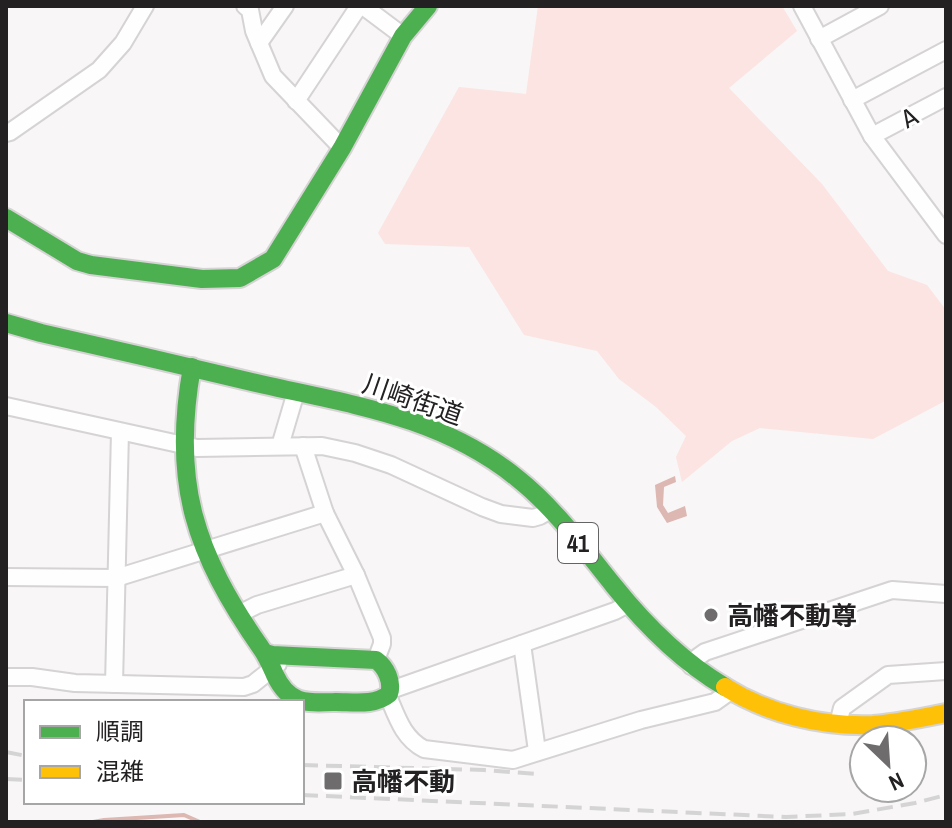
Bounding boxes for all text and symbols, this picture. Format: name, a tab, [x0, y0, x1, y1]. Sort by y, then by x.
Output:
street label: A	[894, 98, 924, 136]
street label: 川崎街道	[358, 366, 468, 432]
road number: 41	[558, 523, 598, 563]
place label: 高幡不動尊	[727, 598, 857, 633]
marker: 高幡不動尊	[702, 606, 720, 624]
legend	[24, 700, 304, 804]
text: 順調	[96, 715, 144, 747]
north arrow	[848, 724, 928, 804]
text: 混雑	[96, 755, 144, 787]
place label: 高幡不動	[351, 764, 455, 799]
text: N	[884, 766, 909, 798]
marker: 高幡不動	[322, 770, 344, 792]

